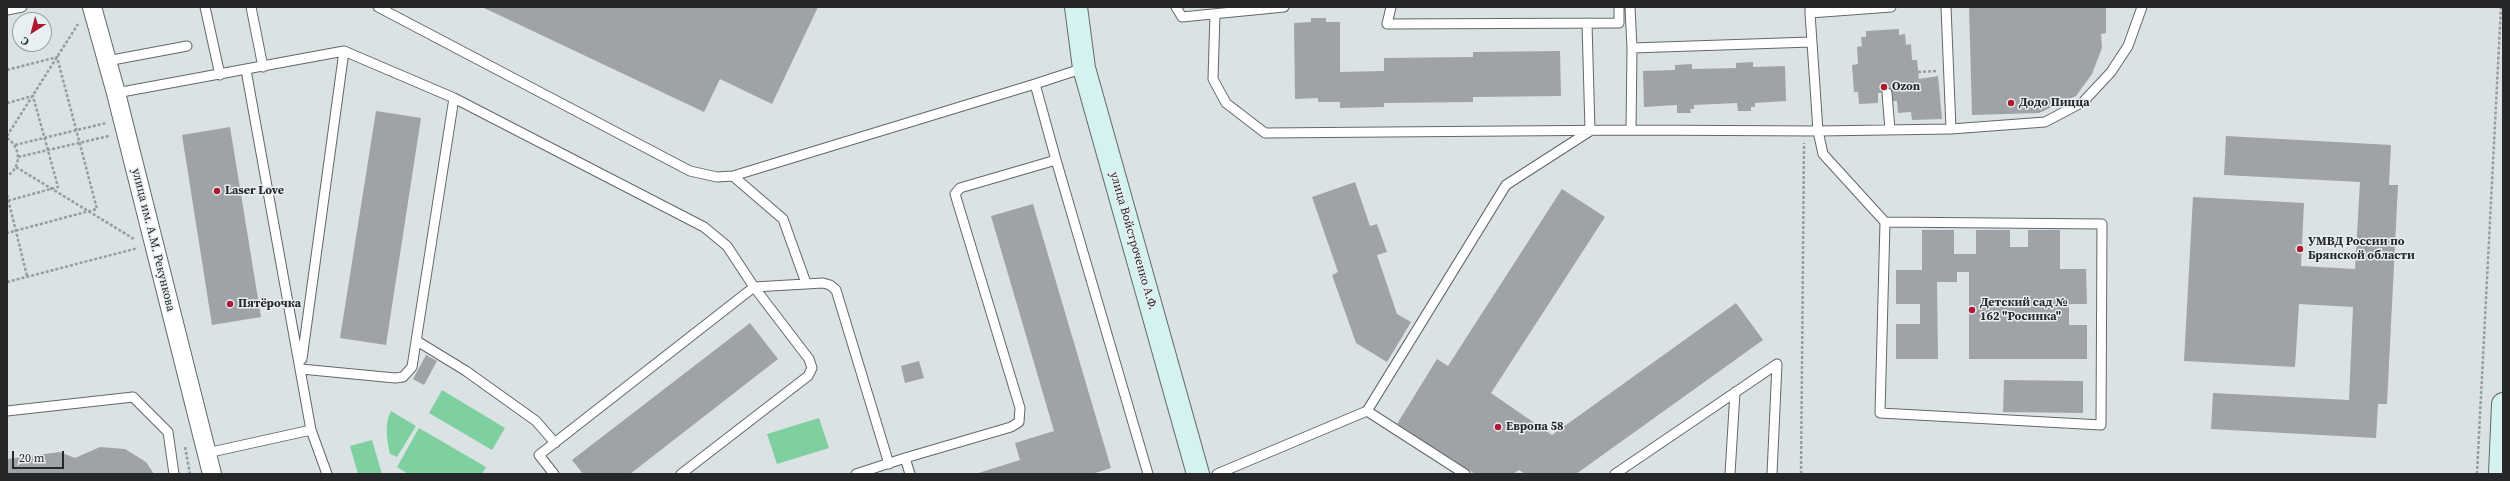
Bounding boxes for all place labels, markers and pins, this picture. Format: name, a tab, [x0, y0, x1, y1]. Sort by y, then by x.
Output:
place label: Ozon	[1892, 80, 1920, 94]
marker: Ozon	[1879, 82, 1889, 92]
place label: Додо Пицца	[2019, 96, 2090, 110]
marker: Додо Пицца	[2006, 98, 2016, 108]
place label: Laser Love	[225, 184, 284, 198]
marker: Laser Love	[212, 186, 222, 196]
place label: УМВД России по Брянской области	[2308, 235, 2415, 263]
marker: УМВД России по Брянской области	[2295, 244, 2305, 254]
place label: Детский сад № 162 "Росинка"	[1980, 296, 2068, 324]
place label: Пятёрочка	[238, 297, 301, 311]
marker: Пятёрочка	[225, 299, 235, 309]
marker: Детский сад № 162 "Росинка"	[1967, 305, 1977, 315]
place label: Европа 58	[1506, 420, 1563, 434]
marker: Европа 58	[1493, 422, 1503, 432]

